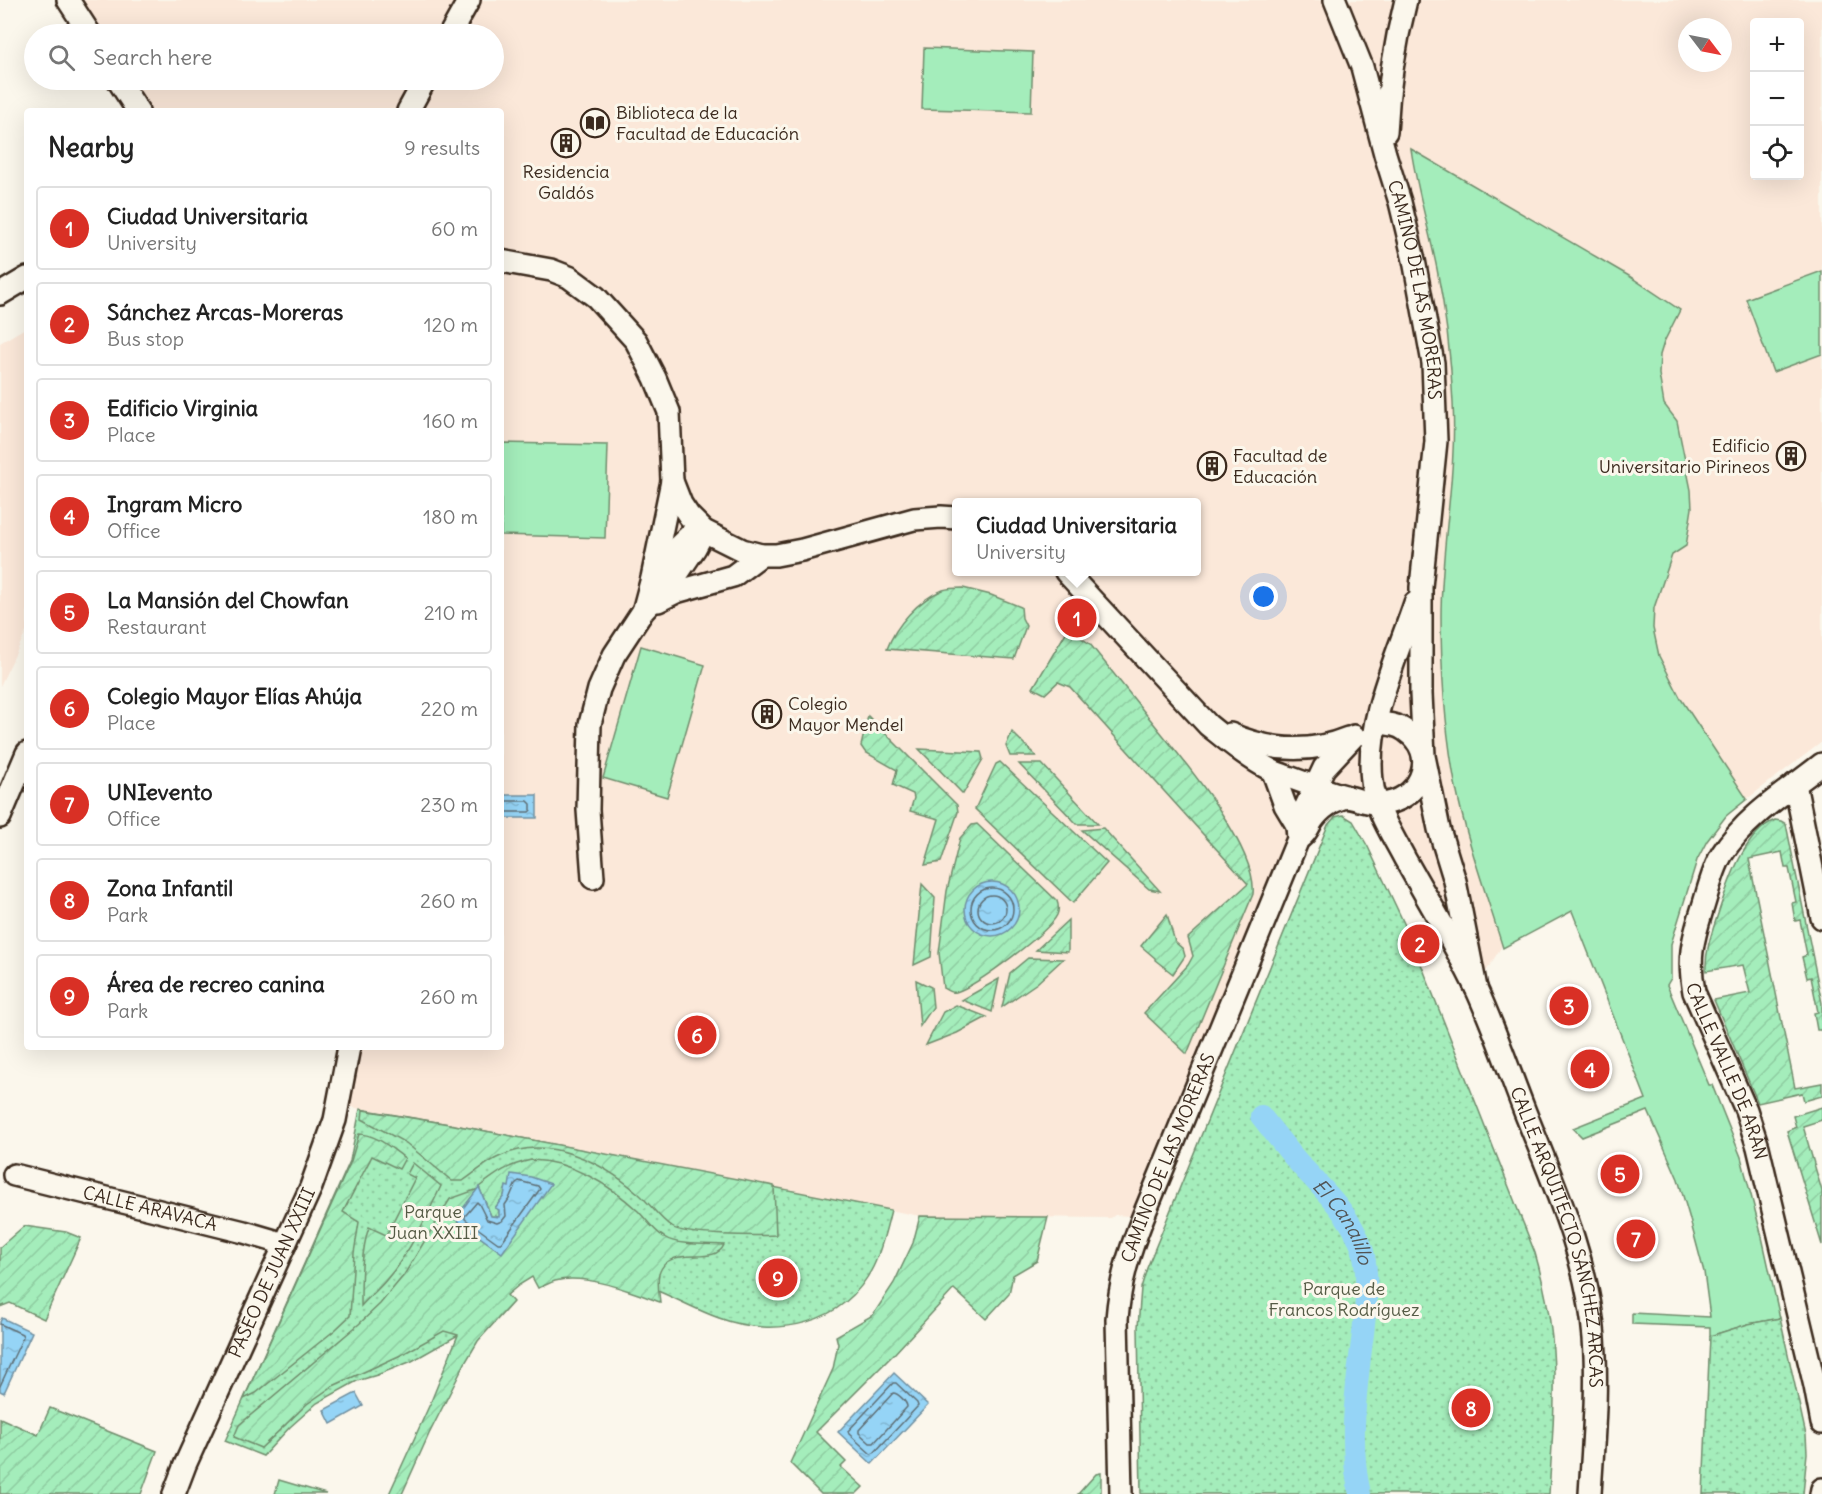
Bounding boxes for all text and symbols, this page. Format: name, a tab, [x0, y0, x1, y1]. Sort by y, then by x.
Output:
north arrow	[1678, 18, 1732, 72]
map controls	[1750, 18, 1804, 180]
button: +	[1750, 18, 1804, 72]
search box	[24, 24, 504, 90]
icon: search	[45, 41, 78, 74]
text: Search here	[93, 43, 212, 71]
button: −	[1750, 72, 1804, 126]
place label: Biblioteca de la Facultad de Educación	[616, 101, 799, 145]
library icon: Biblioteca de la Facultad de Educación	[579, 107, 611, 139]
button: locate	[1750, 126, 1804, 180]
building icon: Residencia Galdós	[550, 127, 582, 159]
text: Nearby	[48, 131, 134, 164]
text: 9 results	[404, 135, 480, 160]
place label: Residencia Galdós	[522, 160, 610, 204]
street label: CAMINO DE LAS MORERAS	[1383, 177, 1446, 400]
text: Ciudad Universitaria	[107, 202, 308, 230]
text: 1	[66, 216, 73, 241]
text: 60 m	[431, 216, 478, 241]
text: University	[107, 230, 197, 255]
text: Sánchez Arcas-Moreras	[107, 298, 343, 326]
text: 2	[64, 312, 75, 337]
text: 120 m	[424, 312, 478, 337]
text: Bus stop	[107, 326, 184, 351]
text: Edificio Virginia	[107, 394, 258, 422]
text: 3	[64, 408, 75, 433]
text: 160 m	[423, 408, 478, 433]
text: Place	[107, 422, 155, 447]
place label: Edificio Universitario Pirineos	[1599, 434, 1770, 478]
building icon: Edificio Universitario Pirineos	[1775, 440, 1807, 472]
place label: Facultad de Educación	[1233, 444, 1328, 488]
building icon: Facultad de Educación	[1196, 450, 1228, 482]
text: Ingram Micro	[107, 490, 242, 518]
popup	[952, 498, 1201, 576]
text: 4	[64, 504, 75, 529]
text: 180 m	[423, 504, 478, 529]
text: Ciudad Universitaria	[976, 511, 1177, 539]
text: Office	[107, 518, 161, 543]
text: University	[976, 539, 1066, 564]
your location	[1249, 582, 1278, 611]
text: La Mansión del Chowfan	[107, 586, 349, 614]
pin: 1	[1058, 596, 1096, 640]
text: 5	[64, 600, 75, 625]
text: 210 m	[424, 600, 478, 625]
text: Restaurant	[107, 614, 206, 639]
text: Colegio Mayor Elías Ahúja	[107, 682, 362, 710]
place label: Colegio Mayor Mendel	[788, 692, 903, 736]
text: 6	[64, 696, 75, 721]
text: 220 m	[421, 696, 478, 721]
building icon: Colegio Mayor Mendel	[751, 698, 783, 730]
text: Place	[107, 710, 155, 735]
text: UNIevento	[107, 778, 213, 806]
text: 7	[65, 792, 74, 817]
text: 230 m	[420, 792, 478, 817]
text: Office	[107, 806, 161, 831]
text: Zona Infantil	[107, 874, 233, 902]
text: 8	[64, 888, 75, 913]
text: 260 m	[420, 888, 478, 913]
text: Park	[107, 902, 148, 927]
pin: 2	[1400, 922, 1440, 966]
text: Área de recreo canina	[107, 970, 325, 998]
street label: CALLE VALLE DE ARÁN	[1682, 981, 1773, 1162]
text: 9	[64, 984, 75, 1009]
text: 260 m	[420, 984, 478, 1009]
pin: 3	[1550, 984, 1588, 1028]
text: Park	[107, 998, 148, 1023]
pin: 6	[678, 1012, 716, 1058]
pin: 4	[1570, 1046, 1610, 1092]
street label: CAMINO DE LAS MORERAS	[1116, 1050, 1220, 1265]
street label: CALLE ARQUITECTO SÁNCHEZ ARCAS	[1505, 1083, 1608, 1388]
pin: 5	[1600, 1152, 1640, 1196]
water label: El Canalillo	[1308, 1173, 1379, 1268]
street label: CALLE ARAVACA	[80, 1180, 220, 1236]
street label: PASEO DE JUAN XXIII	[223, 1184, 320, 1361]
park label: Parque Juan XXIII	[388, 1200, 478, 1244]
pin: 7	[1616, 1216, 1656, 1262]
pin: 9	[758, 1256, 798, 1300]
park label: Parque de Francos Rodríguez	[1268, 1277, 1420, 1321]
pin: 8	[1452, 1386, 1490, 1430]

